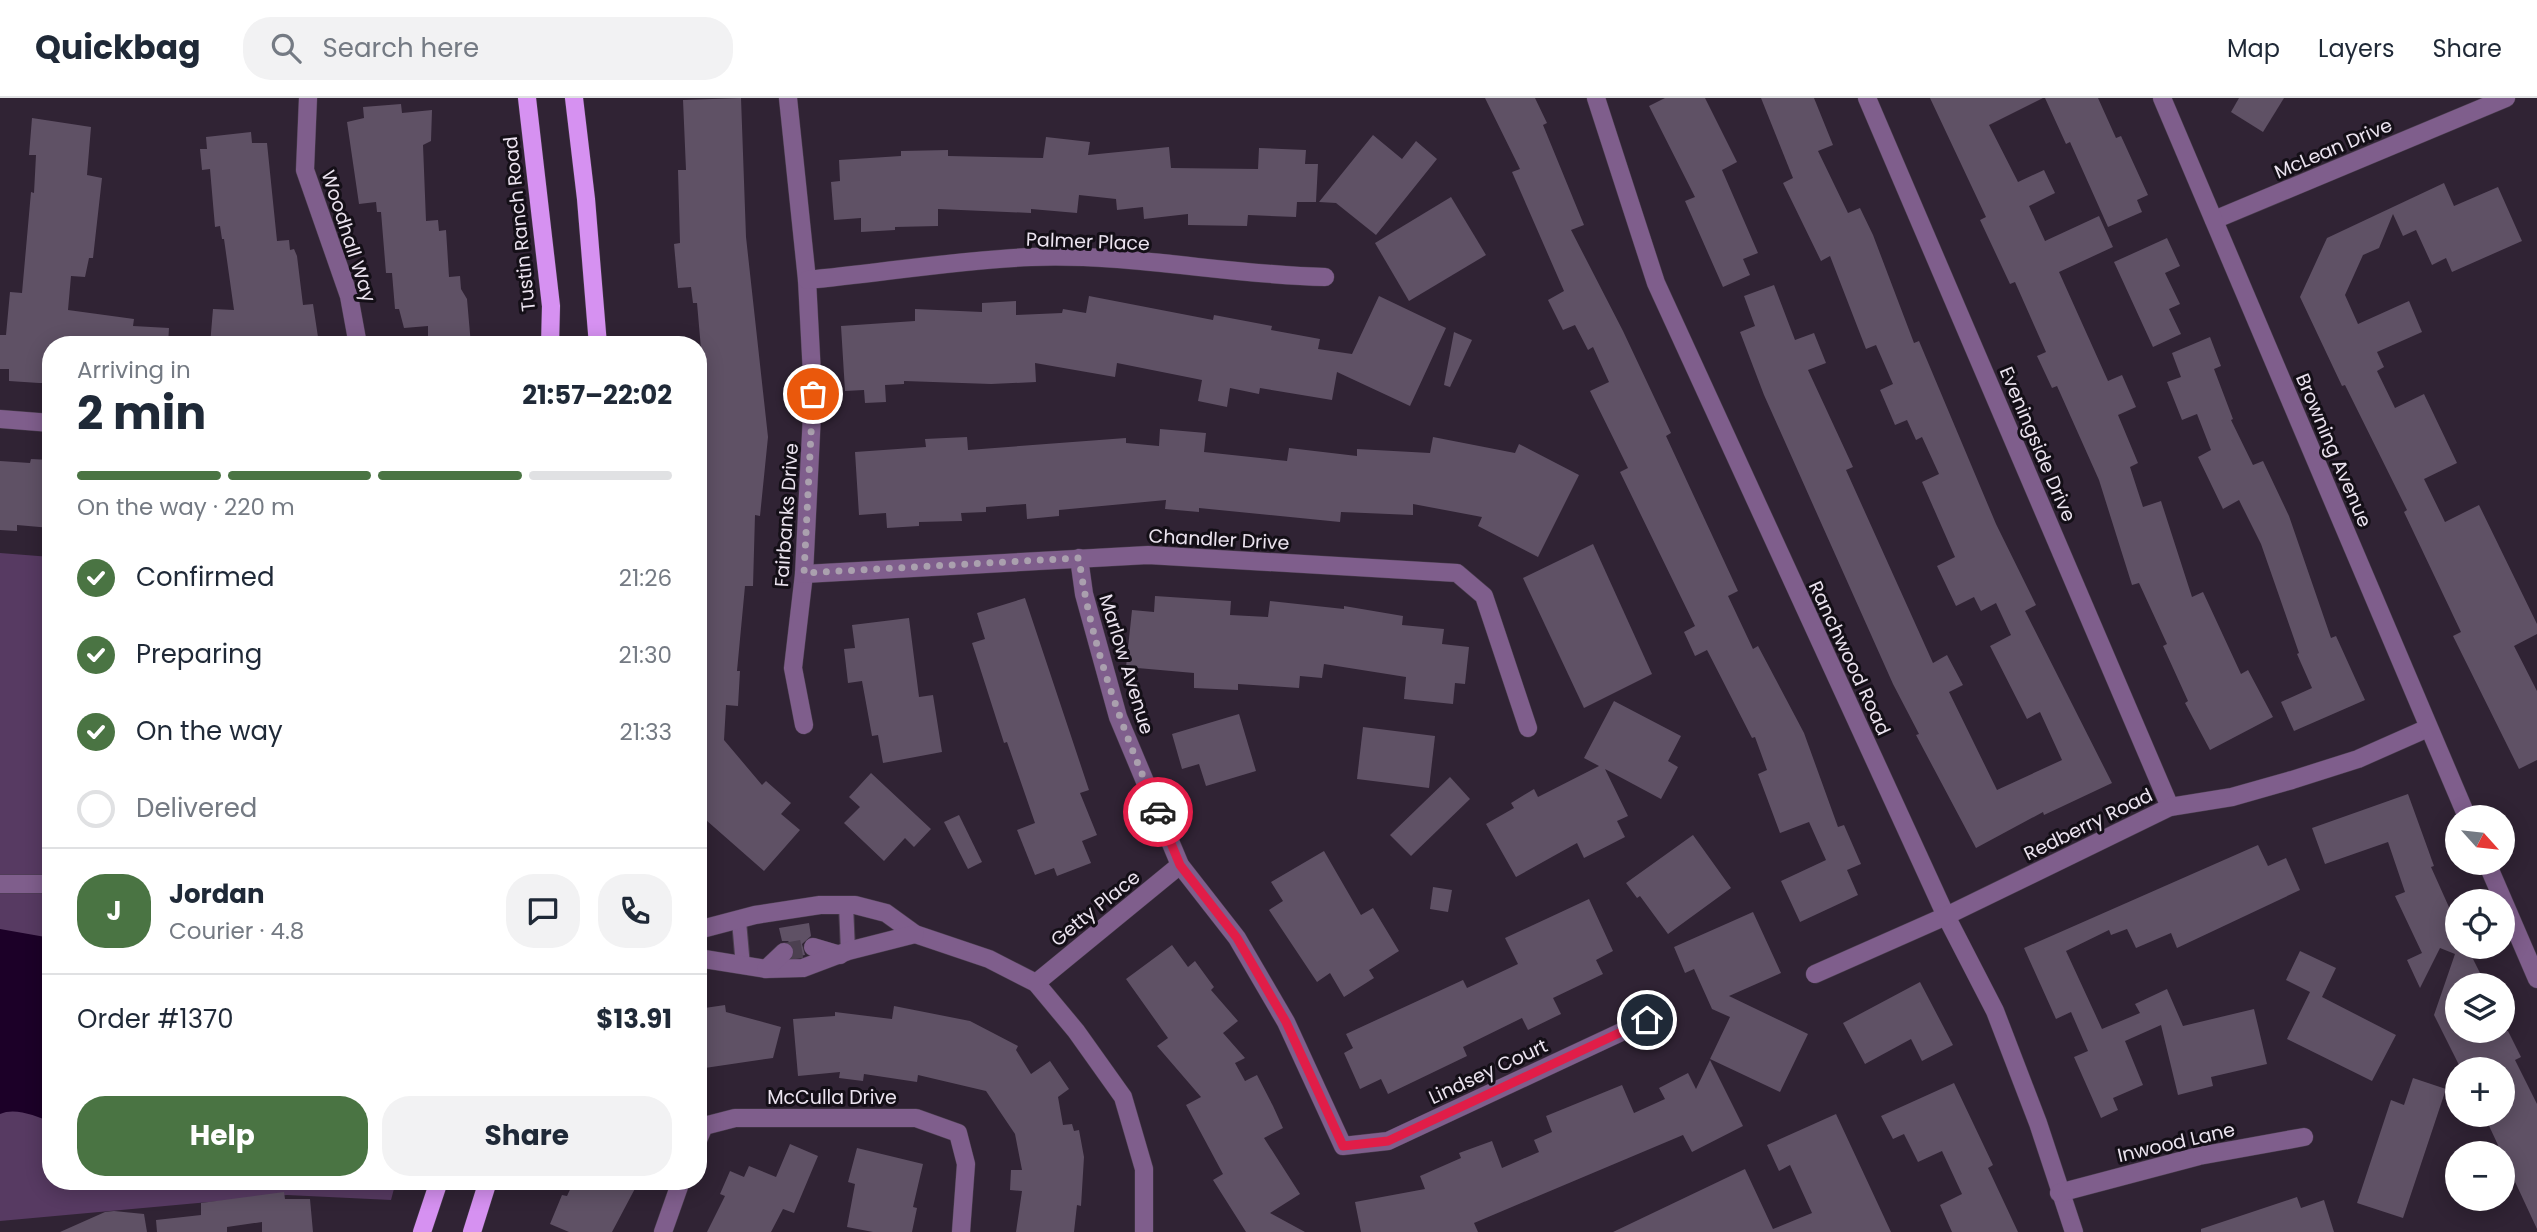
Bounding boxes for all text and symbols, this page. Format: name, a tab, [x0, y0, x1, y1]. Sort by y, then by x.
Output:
search box	[243, 17, 733, 80]
text: Quickbag	[35, 24, 201, 71]
icon: search	[267, 29, 305, 67]
text: Search here	[323, 30, 479, 66]
text: Map	[2227, 32, 2280, 65]
text: Layers	[2318, 32, 2394, 65]
text: Share	[2432, 32, 2502, 65]
street label: McLean Drive	[2270, 111, 2396, 185]
street label: Tustin Ranch Road	[497, 135, 542, 313]
street label: Woodhall Way	[314, 167, 383, 306]
street label: Palmer Place	[1026, 226, 1150, 257]
text: Arriving in	[77, 354, 191, 386]
street label: Eveningside Drive	[1993, 363, 2082, 526]
pin	[783, 364, 843, 424]
street label: Browning Avenue	[2289, 369, 2378, 531]
icon: bag	[794, 375, 832, 413]
text: 21:57–22:02	[522, 377, 672, 413]
text: 2 min	[77, 381, 206, 445]
street label: Fairbanks Drive	[768, 442, 805, 588]
text: On the way · 220 m	[77, 491, 295, 523]
street label: Chandler Drive	[1148, 522, 1290, 557]
icon: check	[77, 559, 115, 597]
text: Confirmed	[136, 559, 274, 595]
text: 21:26	[619, 562, 672, 594]
street label: Ranchwood Road	[1802, 577, 1897, 740]
street label: Marlow Avenue	[1092, 591, 1161, 737]
icon: check	[77, 636, 115, 674]
text: Preparing	[136, 636, 262, 672]
text: 21:30	[619, 639, 672, 671]
icon: check	[77, 713, 115, 751]
text: On the way	[136, 713, 283, 749]
text: 21:33	[619, 716, 672, 748]
courier	[1123, 777, 1193, 847]
street label: Redberry Road	[2019, 782, 2157, 867]
text: Delivered	[136, 790, 257, 826]
icon: car	[1139, 793, 1177, 831]
north arrow	[2445, 805, 2515, 875]
map controls	[2445, 805, 2515, 1211]
street label: Getty Place	[1045, 864, 1146, 953]
button: chat	[506, 874, 580, 948]
button: phone	[598, 874, 672, 948]
text: Jordan	[169, 876, 265, 912]
button: locate	[2445, 889, 2515, 959]
text: J	[106, 893, 122, 929]
text: Courier · 4.8	[169, 915, 304, 947]
button: layers	[2445, 973, 2515, 1043]
pin	[1617, 990, 1677, 1050]
text: Order #1370	[77, 1001, 233, 1037]
text: $13.91	[596, 1001, 672, 1037]
icon: home	[1628, 1001, 1666, 1039]
street label: Lindsey Court	[1424, 1032, 1552, 1111]
button: +	[2445, 1057, 2515, 1127]
street label: McCulla Drive	[767, 1084, 897, 1111]
button: Help	[77, 1096, 368, 1176]
button: Share	[382, 1096, 672, 1176]
street label: Inwood Lane	[2115, 1116, 2237, 1169]
button: −	[2445, 1141, 2515, 1211]

